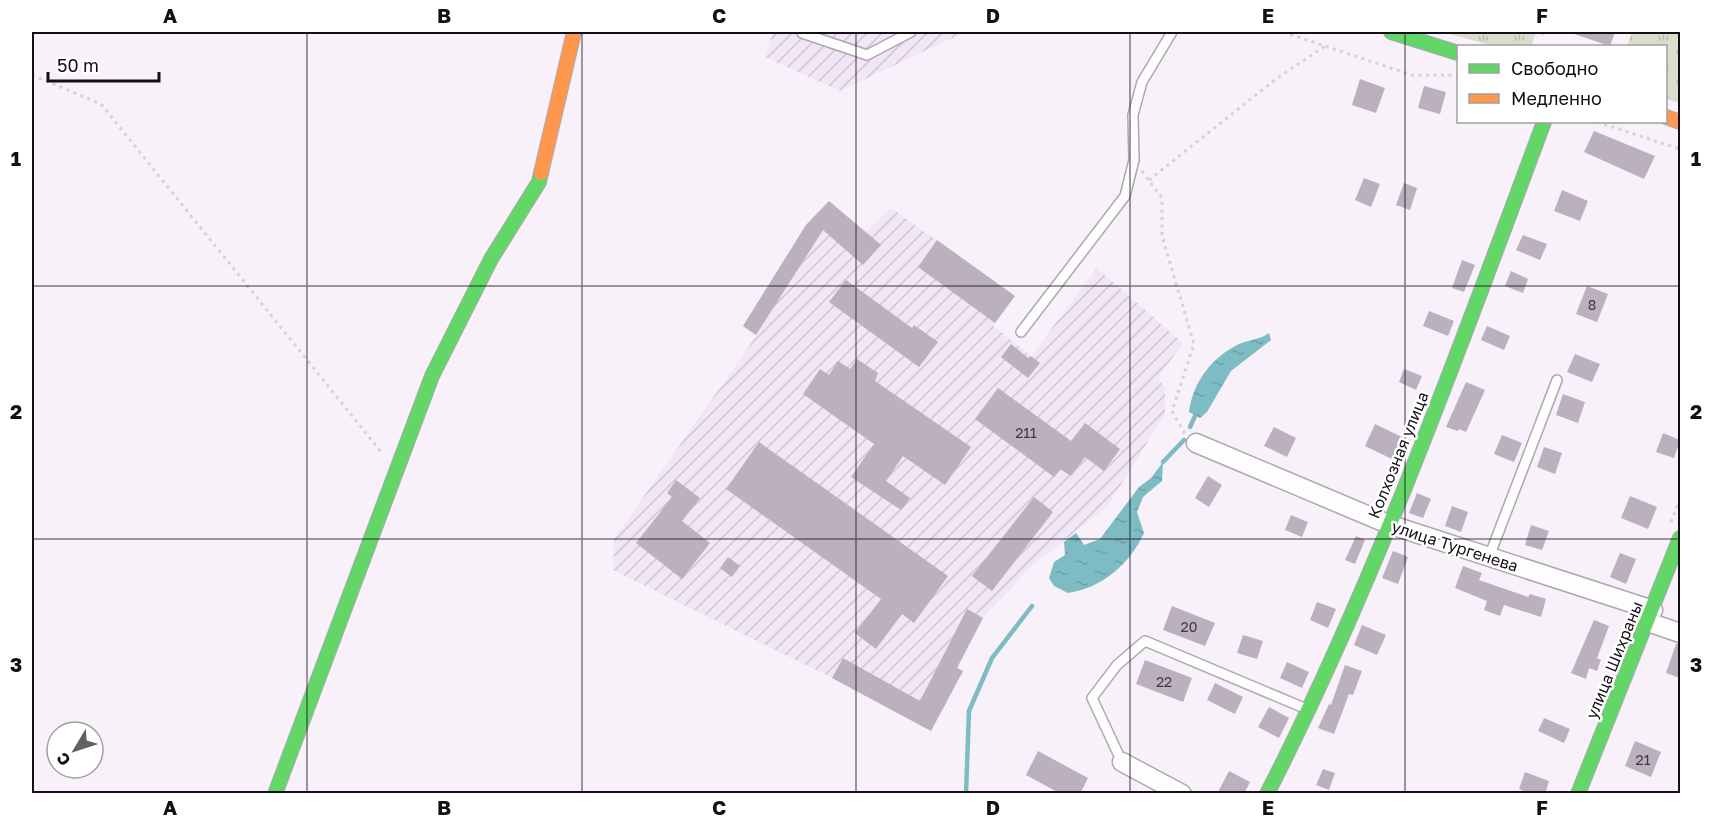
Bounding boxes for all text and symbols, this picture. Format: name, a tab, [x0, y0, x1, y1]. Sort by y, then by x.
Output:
text: A	[163, 3, 177, 27]
text: B	[437, 3, 451, 27]
text: C	[712, 3, 726, 27]
text: D	[986, 3, 1000, 27]
text: E	[1262, 3, 1274, 27]
text: F	[1536, 3, 1548, 27]
scale bar	[48, 45, 159, 83]
legend	[1457, 45, 1667, 123]
text: 50 m	[57, 54, 99, 76]
text: Свободно	[1511, 57, 1598, 79]
text: Медленно	[1511, 87, 1602, 109]
text: 1	[11, 146, 21, 170]
text: 1	[1691, 146, 1701, 170]
house number: 8	[1588, 296, 1596, 313]
street label: Колхозная улица	[1363, 389, 1433, 521]
text: 2	[10, 399, 22, 423]
text: 2	[1690, 399, 1702, 423]
house number: 211	[1015, 424, 1037, 441]
street label: улица Тургенева	[1389, 516, 1521, 576]
street label: улица Шихраны	[1581, 598, 1647, 722]
house number: 20	[1181, 618, 1197, 635]
text: 3	[10, 652, 22, 676]
text: 3	[1690, 652, 1702, 676]
house number: 22	[1156, 673, 1172, 690]
north arrow	[45, 720, 105, 780]
text: С	[52, 749, 75, 770]
house number: 21	[1636, 751, 1651, 768]
text: A	[163, 795, 177, 819]
text: B	[437, 795, 451, 819]
text: C	[712, 795, 726, 819]
text: D	[986, 795, 1000, 819]
text: E	[1262, 795, 1274, 819]
text: F	[1536, 795, 1548, 819]

